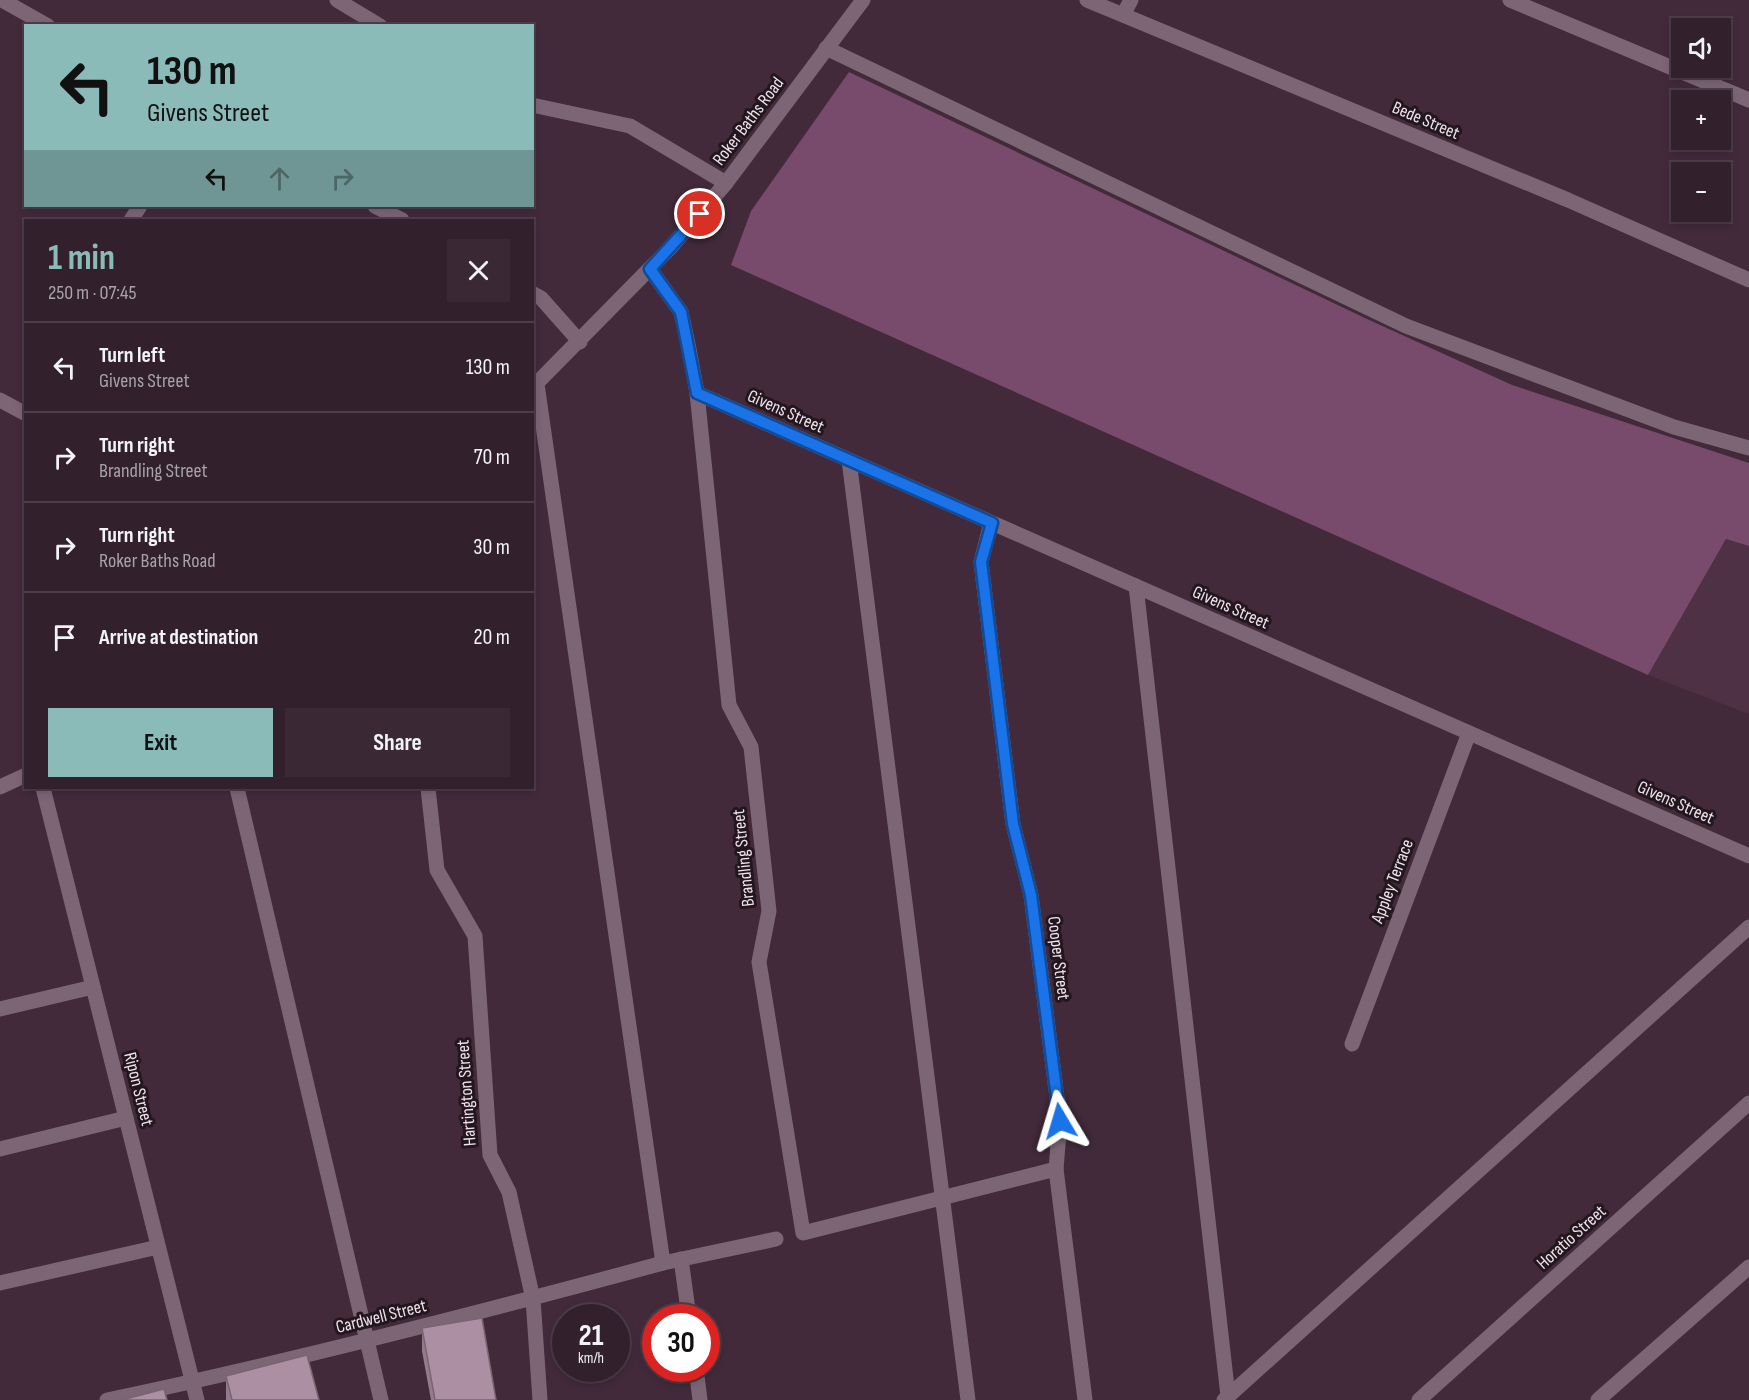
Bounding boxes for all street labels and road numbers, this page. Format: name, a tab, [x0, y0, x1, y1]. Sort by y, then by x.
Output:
street label: Roker Baths Road	[708, 73, 788, 170]
street label: Bede Street	[1389, 97, 1463, 144]
street label: Givens Street	[744, 385, 828, 438]
street label: Givens Street	[1189, 581, 1273, 634]
street label: Givens Street	[1634, 776, 1718, 829]
street label: Brandling Street	[728, 808, 759, 908]
street label: Appley Terrace	[1367, 836, 1418, 927]
street label: Cooper Street	[1043, 915, 1074, 1002]
street label: Hartington Street	[452, 1039, 481, 1147]
street label: Ripon Street	[119, 1050, 158, 1129]
street label: Horatio Street	[1533, 1201, 1611, 1274]
street label: Cardwell Street	[334, 1295, 429, 1338]

